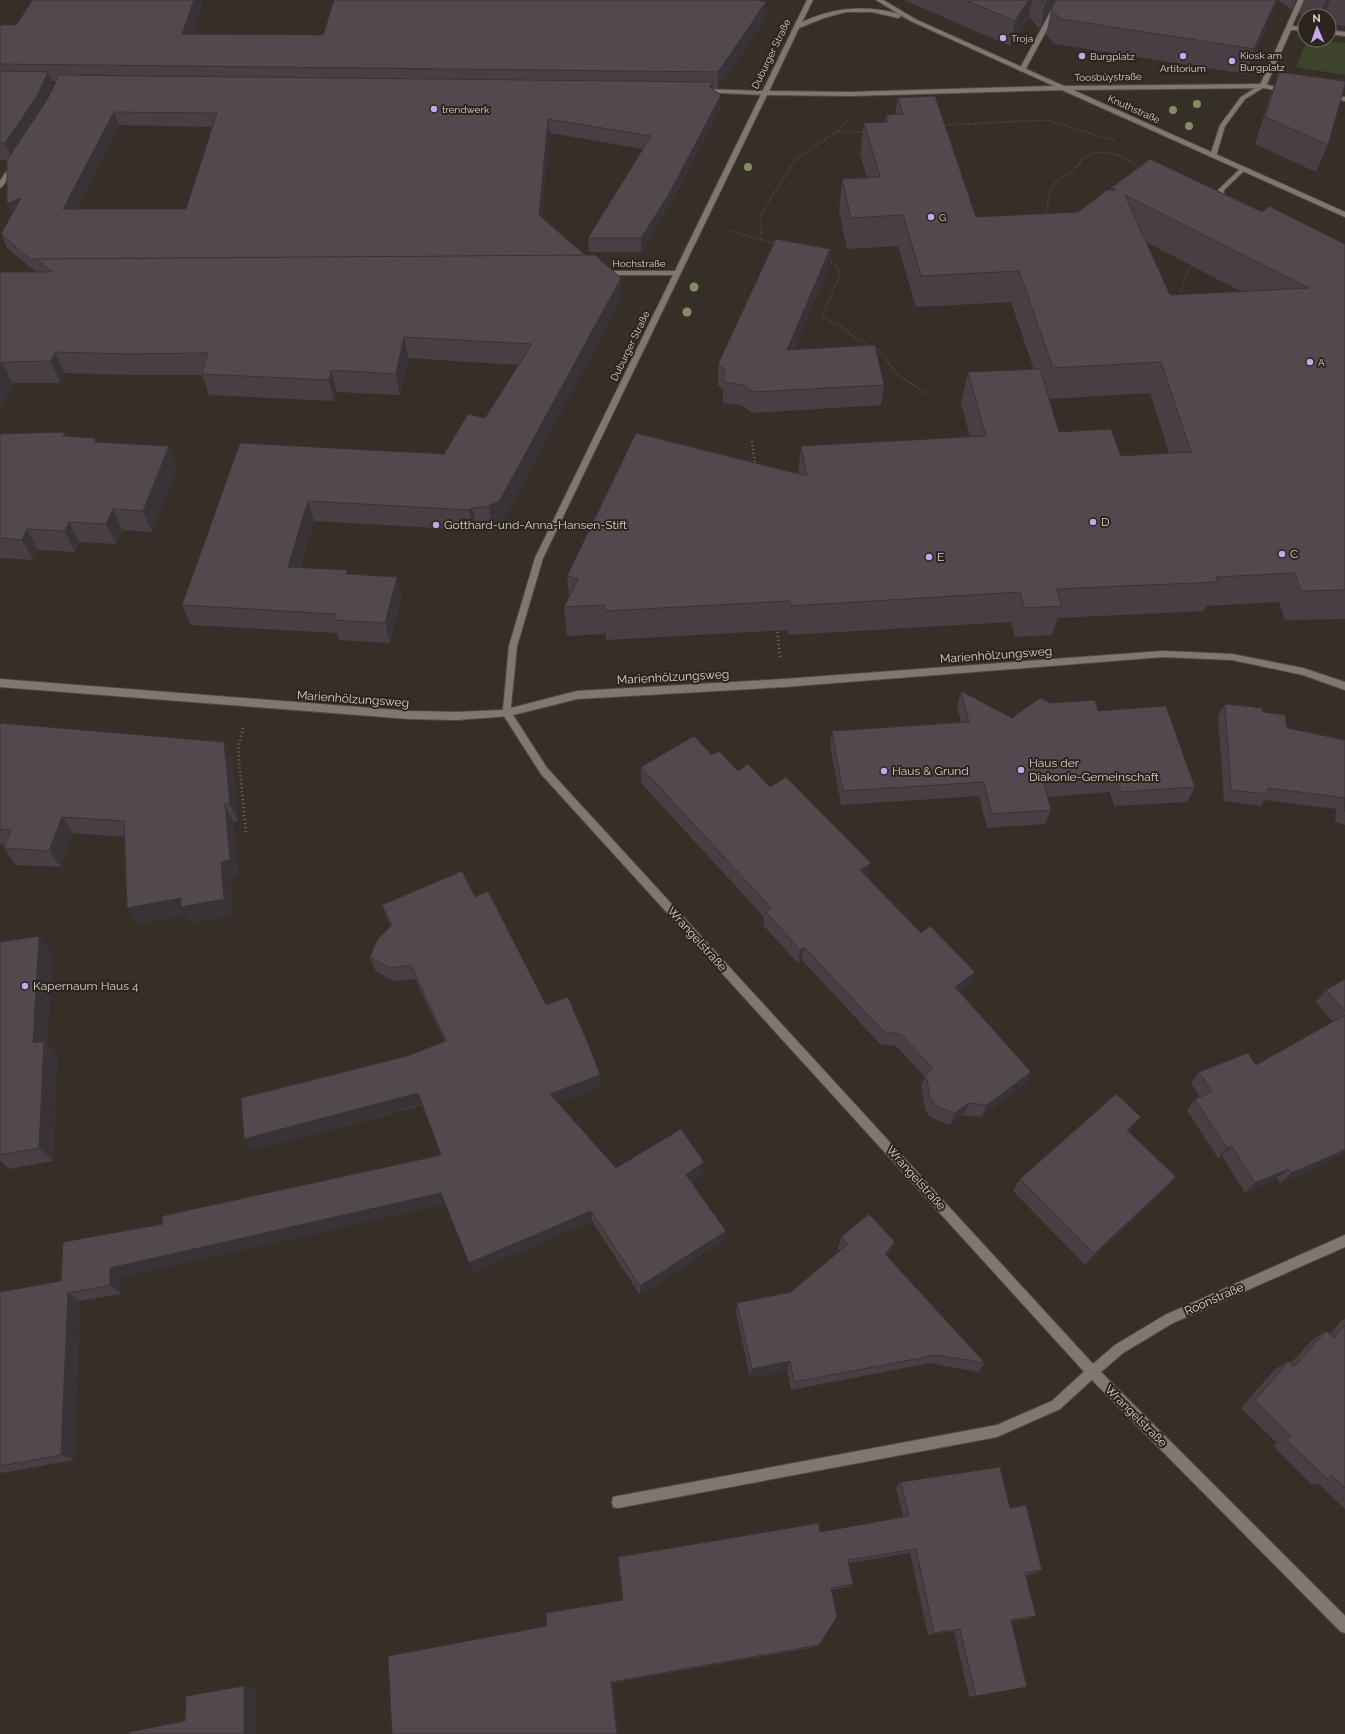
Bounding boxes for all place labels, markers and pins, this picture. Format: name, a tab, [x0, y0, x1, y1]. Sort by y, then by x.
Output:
marker: Troja	[998, 33, 1008, 43]
place label: Troja	[1011, 33, 1033, 44]
place label: Kiosk am Burgplatz	[1240, 50, 1285, 73]
marker: Burgplatz	[1077, 51, 1087, 61]
place label: Burgplatz	[1090, 51, 1135, 62]
marker: Artitorium	[1178, 51, 1188, 61]
marker: Kiosk am Burgplatz	[1227, 56, 1237, 66]
place label: Artitorium	[1160, 63, 1206, 74]
marker: trendwerk	[429, 104, 439, 114]
place label: trendwerk	[442, 104, 490, 115]
marker: G	[926, 212, 936, 222]
place label: G	[939, 212, 946, 223]
marker: A	[1305, 357, 1315, 367]
place label: A	[1318, 357, 1325, 368]
place label: D	[1101, 515, 1110, 529]
marker: D	[1088, 517, 1098, 527]
place label: Gotthard-und-Anna-Hansen-Stift	[444, 518, 627, 532]
marker: Gotthard-und-Anna-Hansen-Stift	[431, 520, 441, 530]
place label: C	[1290, 547, 1298, 561]
marker: C	[1277, 549, 1287, 559]
place label: E	[937, 550, 944, 564]
marker: E	[924, 552, 934, 562]
place label: Haus der Diakonie-Gemeinschaft	[1029, 756, 1159, 784]
place label: Haus & Grund	[892, 764, 969, 778]
marker: Haus der Diakonie-Gemeinschaft	[1016, 765, 1026, 775]
marker: Haus & Grund	[879, 766, 889, 776]
place label: Kapernaum Haus 4	[33, 979, 139, 993]
marker: Kapernaum Haus 4	[20, 981, 30, 991]

